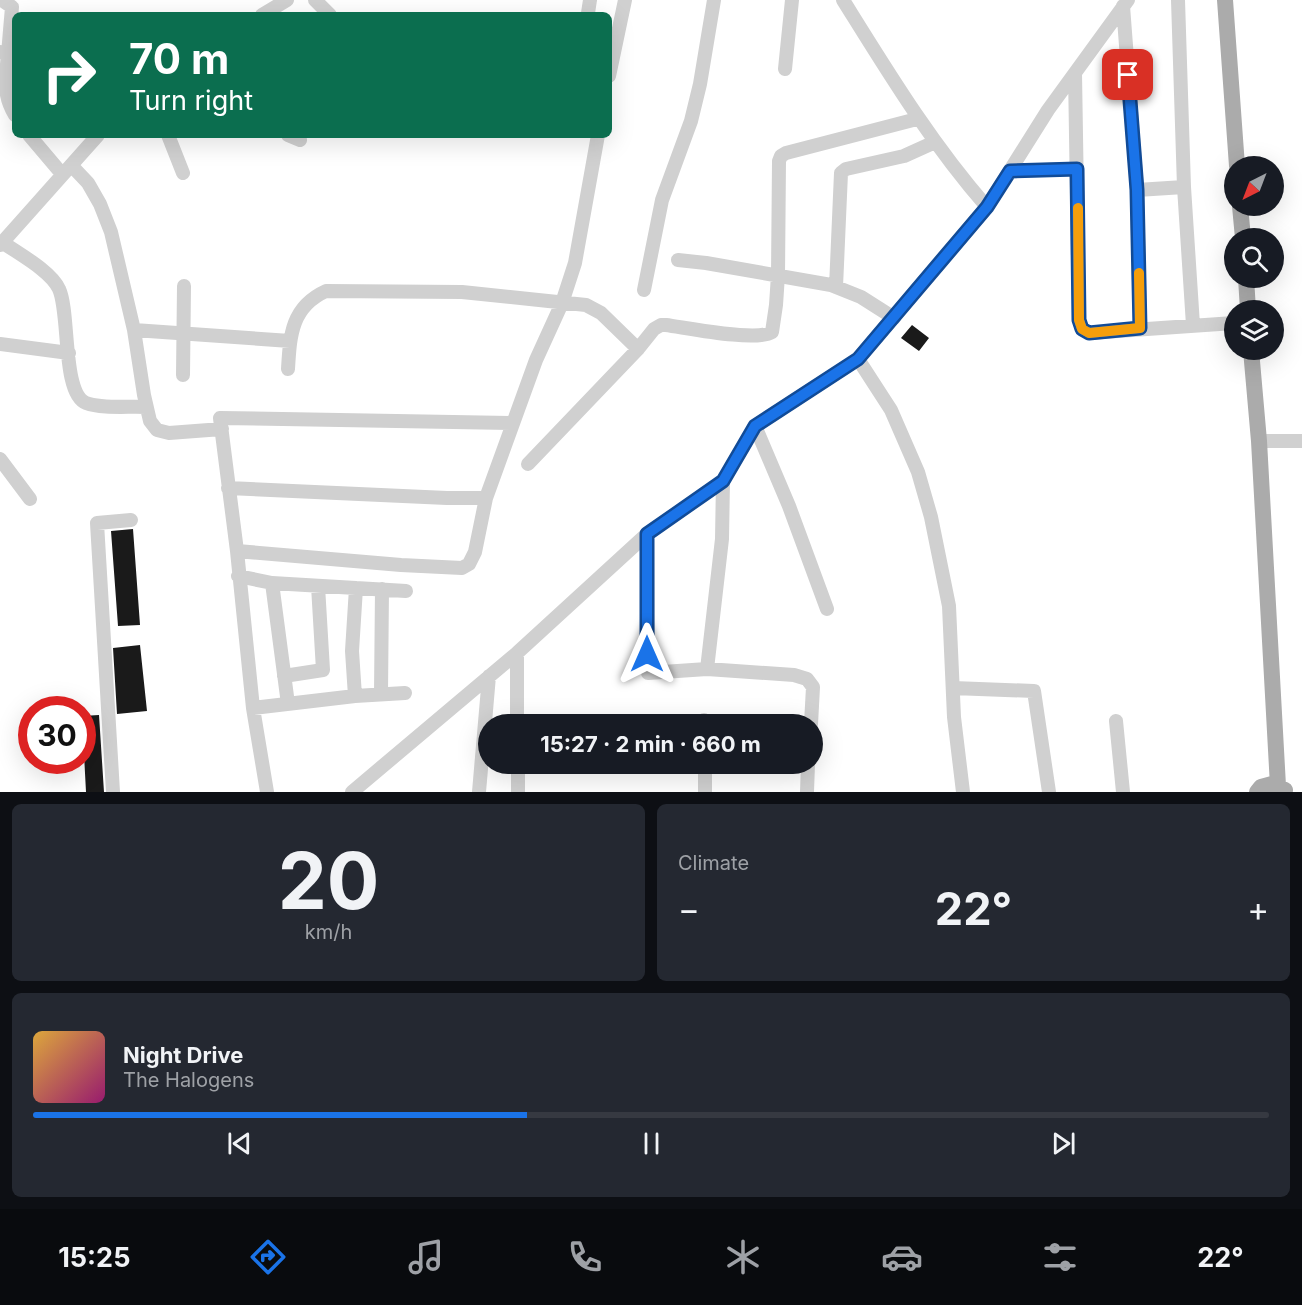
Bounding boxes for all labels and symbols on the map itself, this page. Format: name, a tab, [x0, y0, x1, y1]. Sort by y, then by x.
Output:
pin	[1102, 49, 1153, 100]
north arrow	[1224, 156, 1284, 216]
position arrow	[615, 622, 679, 686]
speed limit sign: 30	[18, 696, 96, 774]

